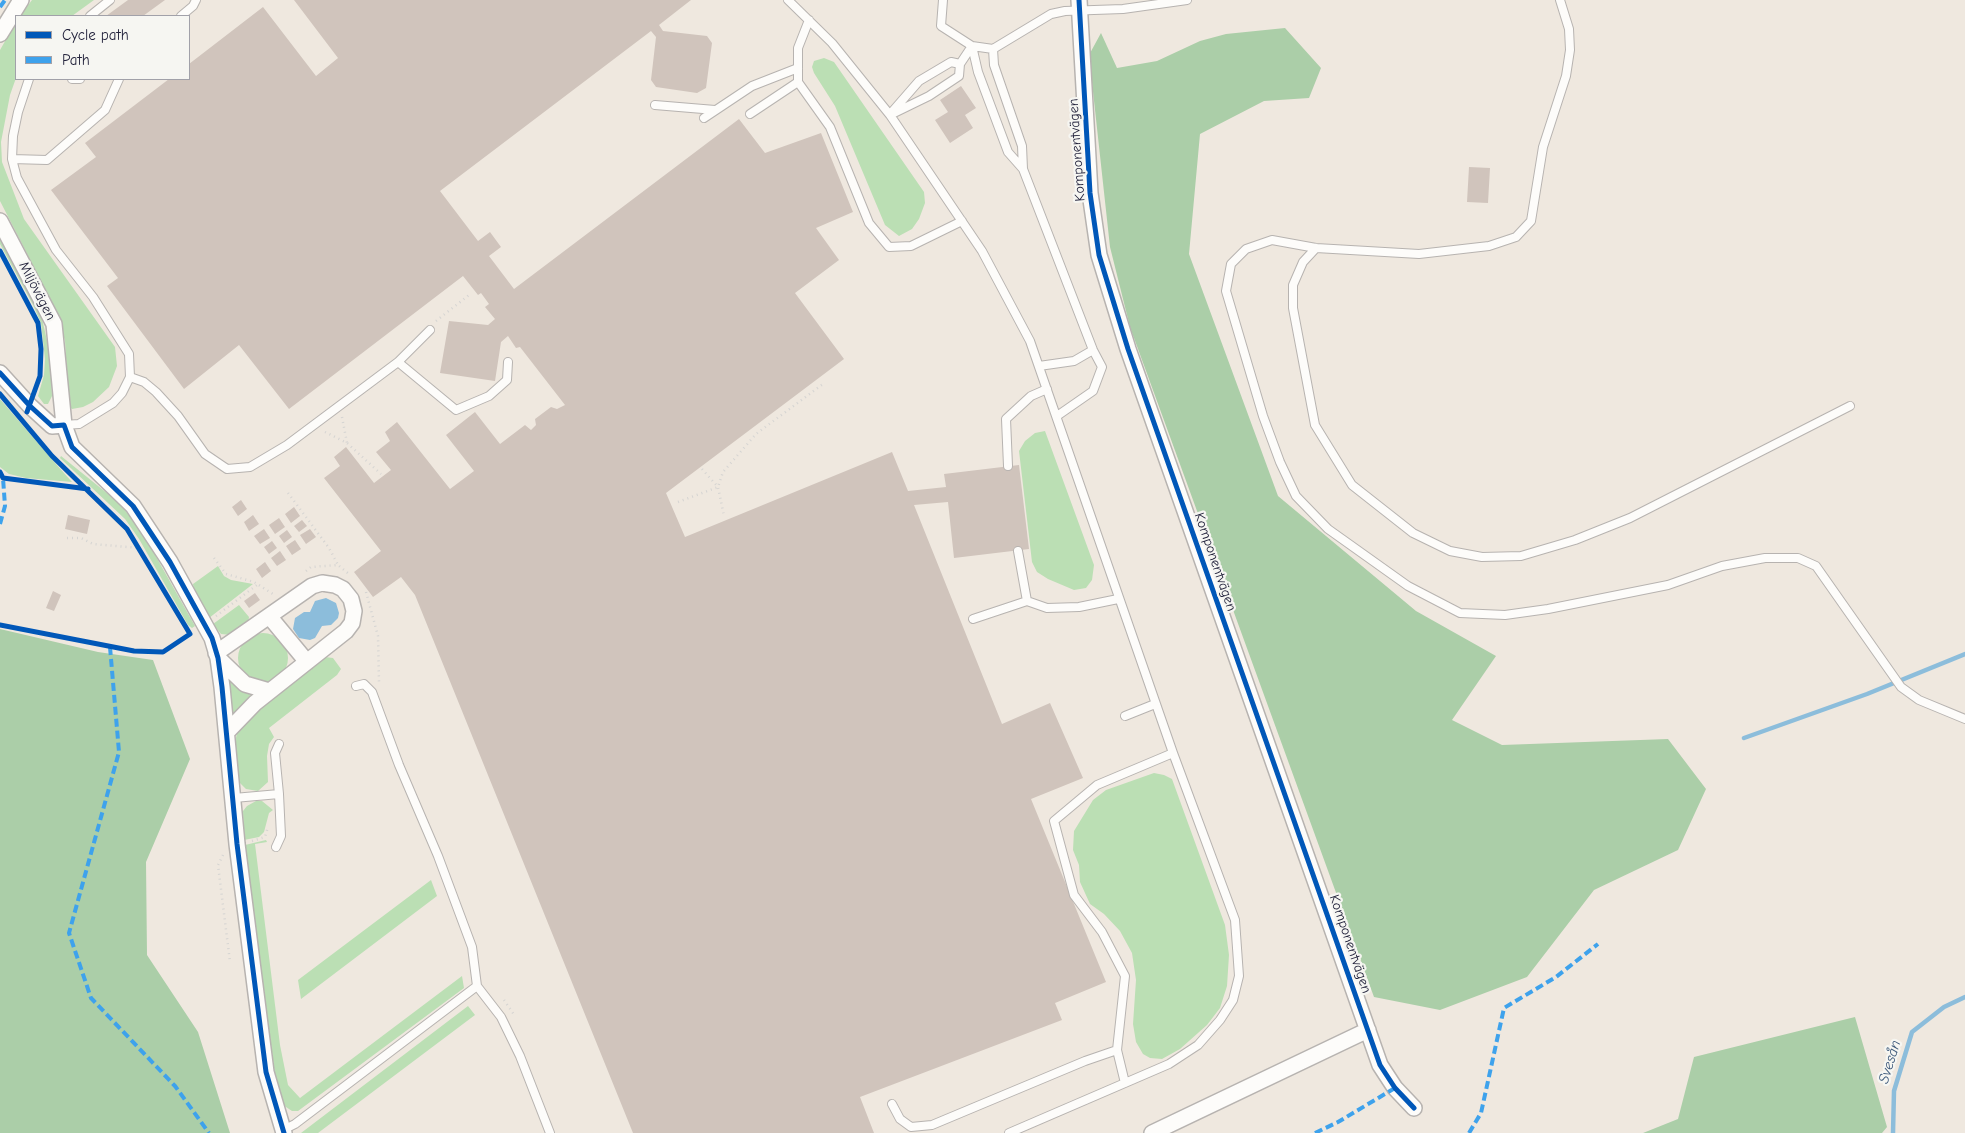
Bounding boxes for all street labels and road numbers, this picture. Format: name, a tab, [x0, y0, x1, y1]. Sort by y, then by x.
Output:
street label: Komponentvägen	[1065, 98, 1089, 202]
street label: Miljövägen	[15, 259, 59, 323]
street label: Komponentvägen	[1190, 511, 1240, 613]
street label: Komponentvägen	[1325, 893, 1375, 995]

